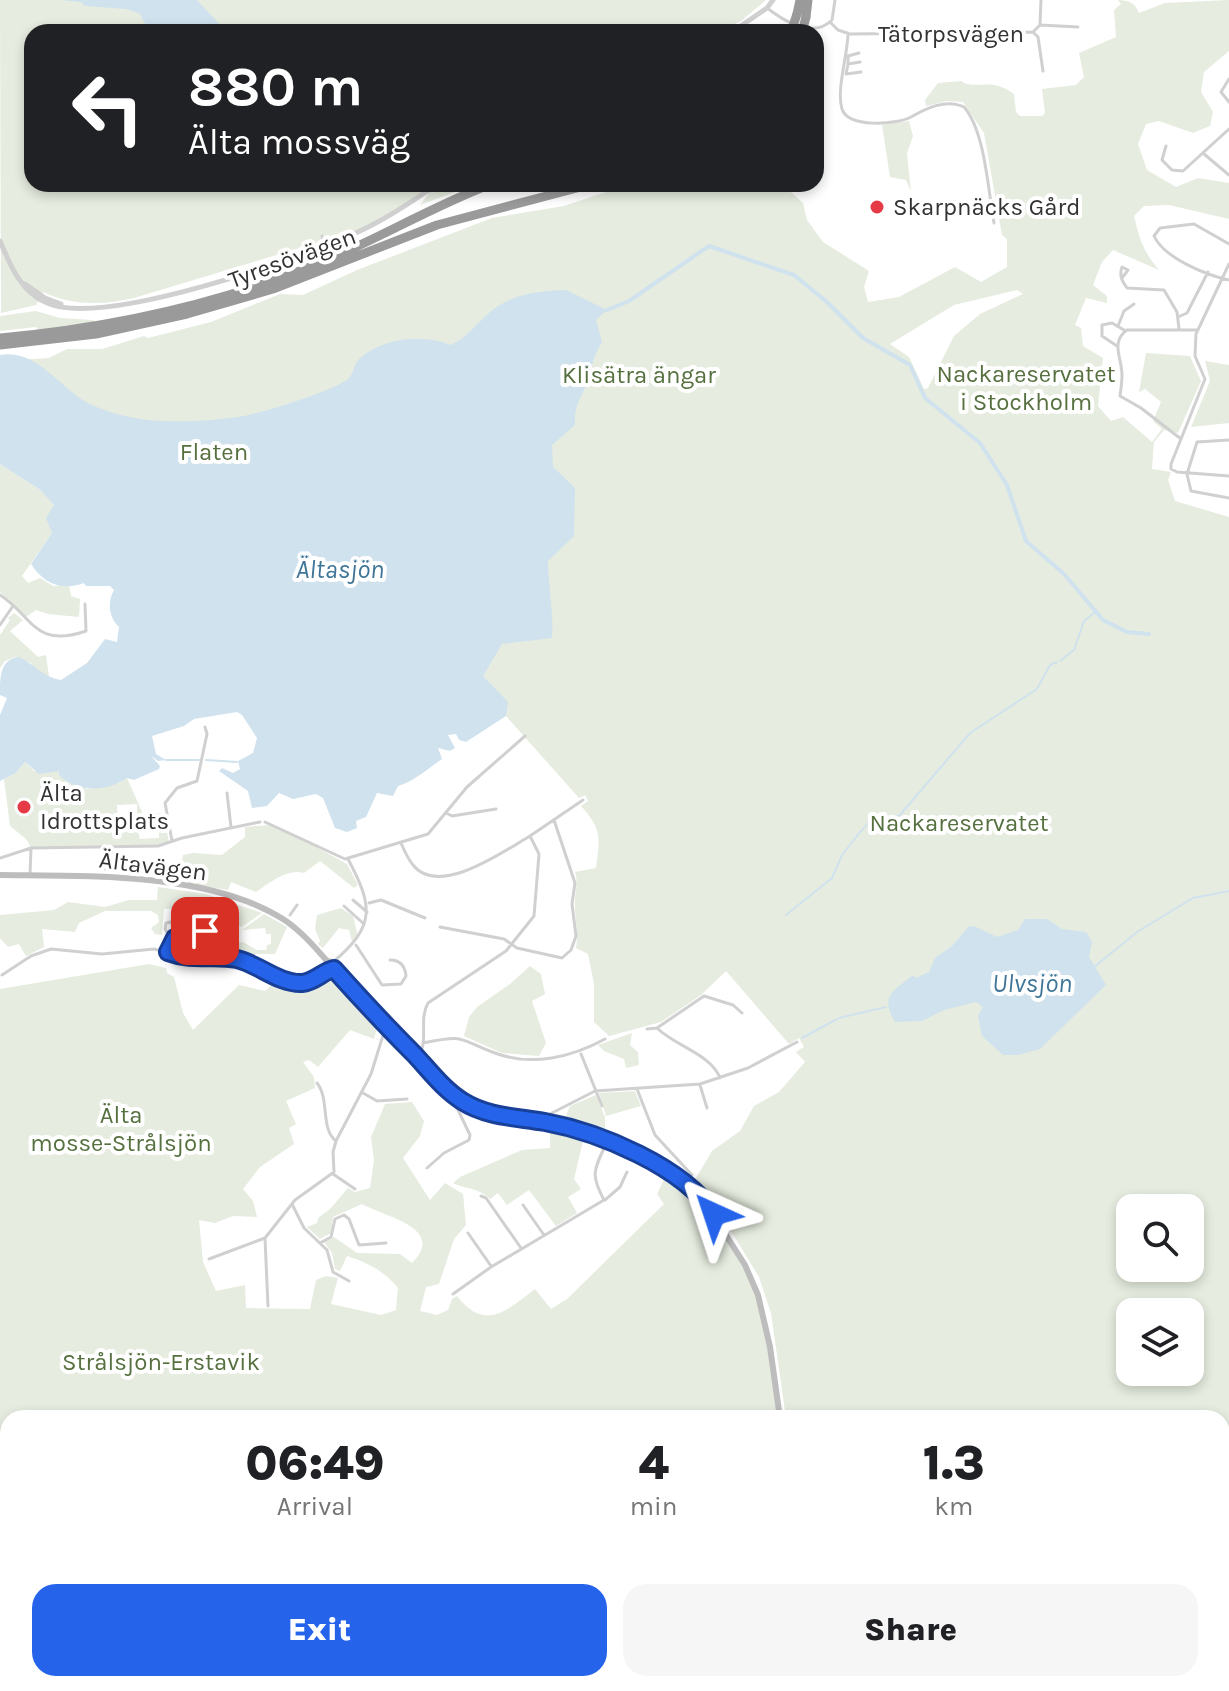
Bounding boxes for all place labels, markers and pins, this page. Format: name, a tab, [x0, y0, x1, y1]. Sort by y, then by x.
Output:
place label: Skarpnäcks Gård	[893, 193, 1080, 221]
marker: Skarpnäcks Gård	[868, 198, 886, 216]
place label: Älta Idrottsplats	[40, 779, 169, 835]
marker: Älta Idrottsplats	[15, 798, 33, 816]
pin	[171, 897, 239, 965]

